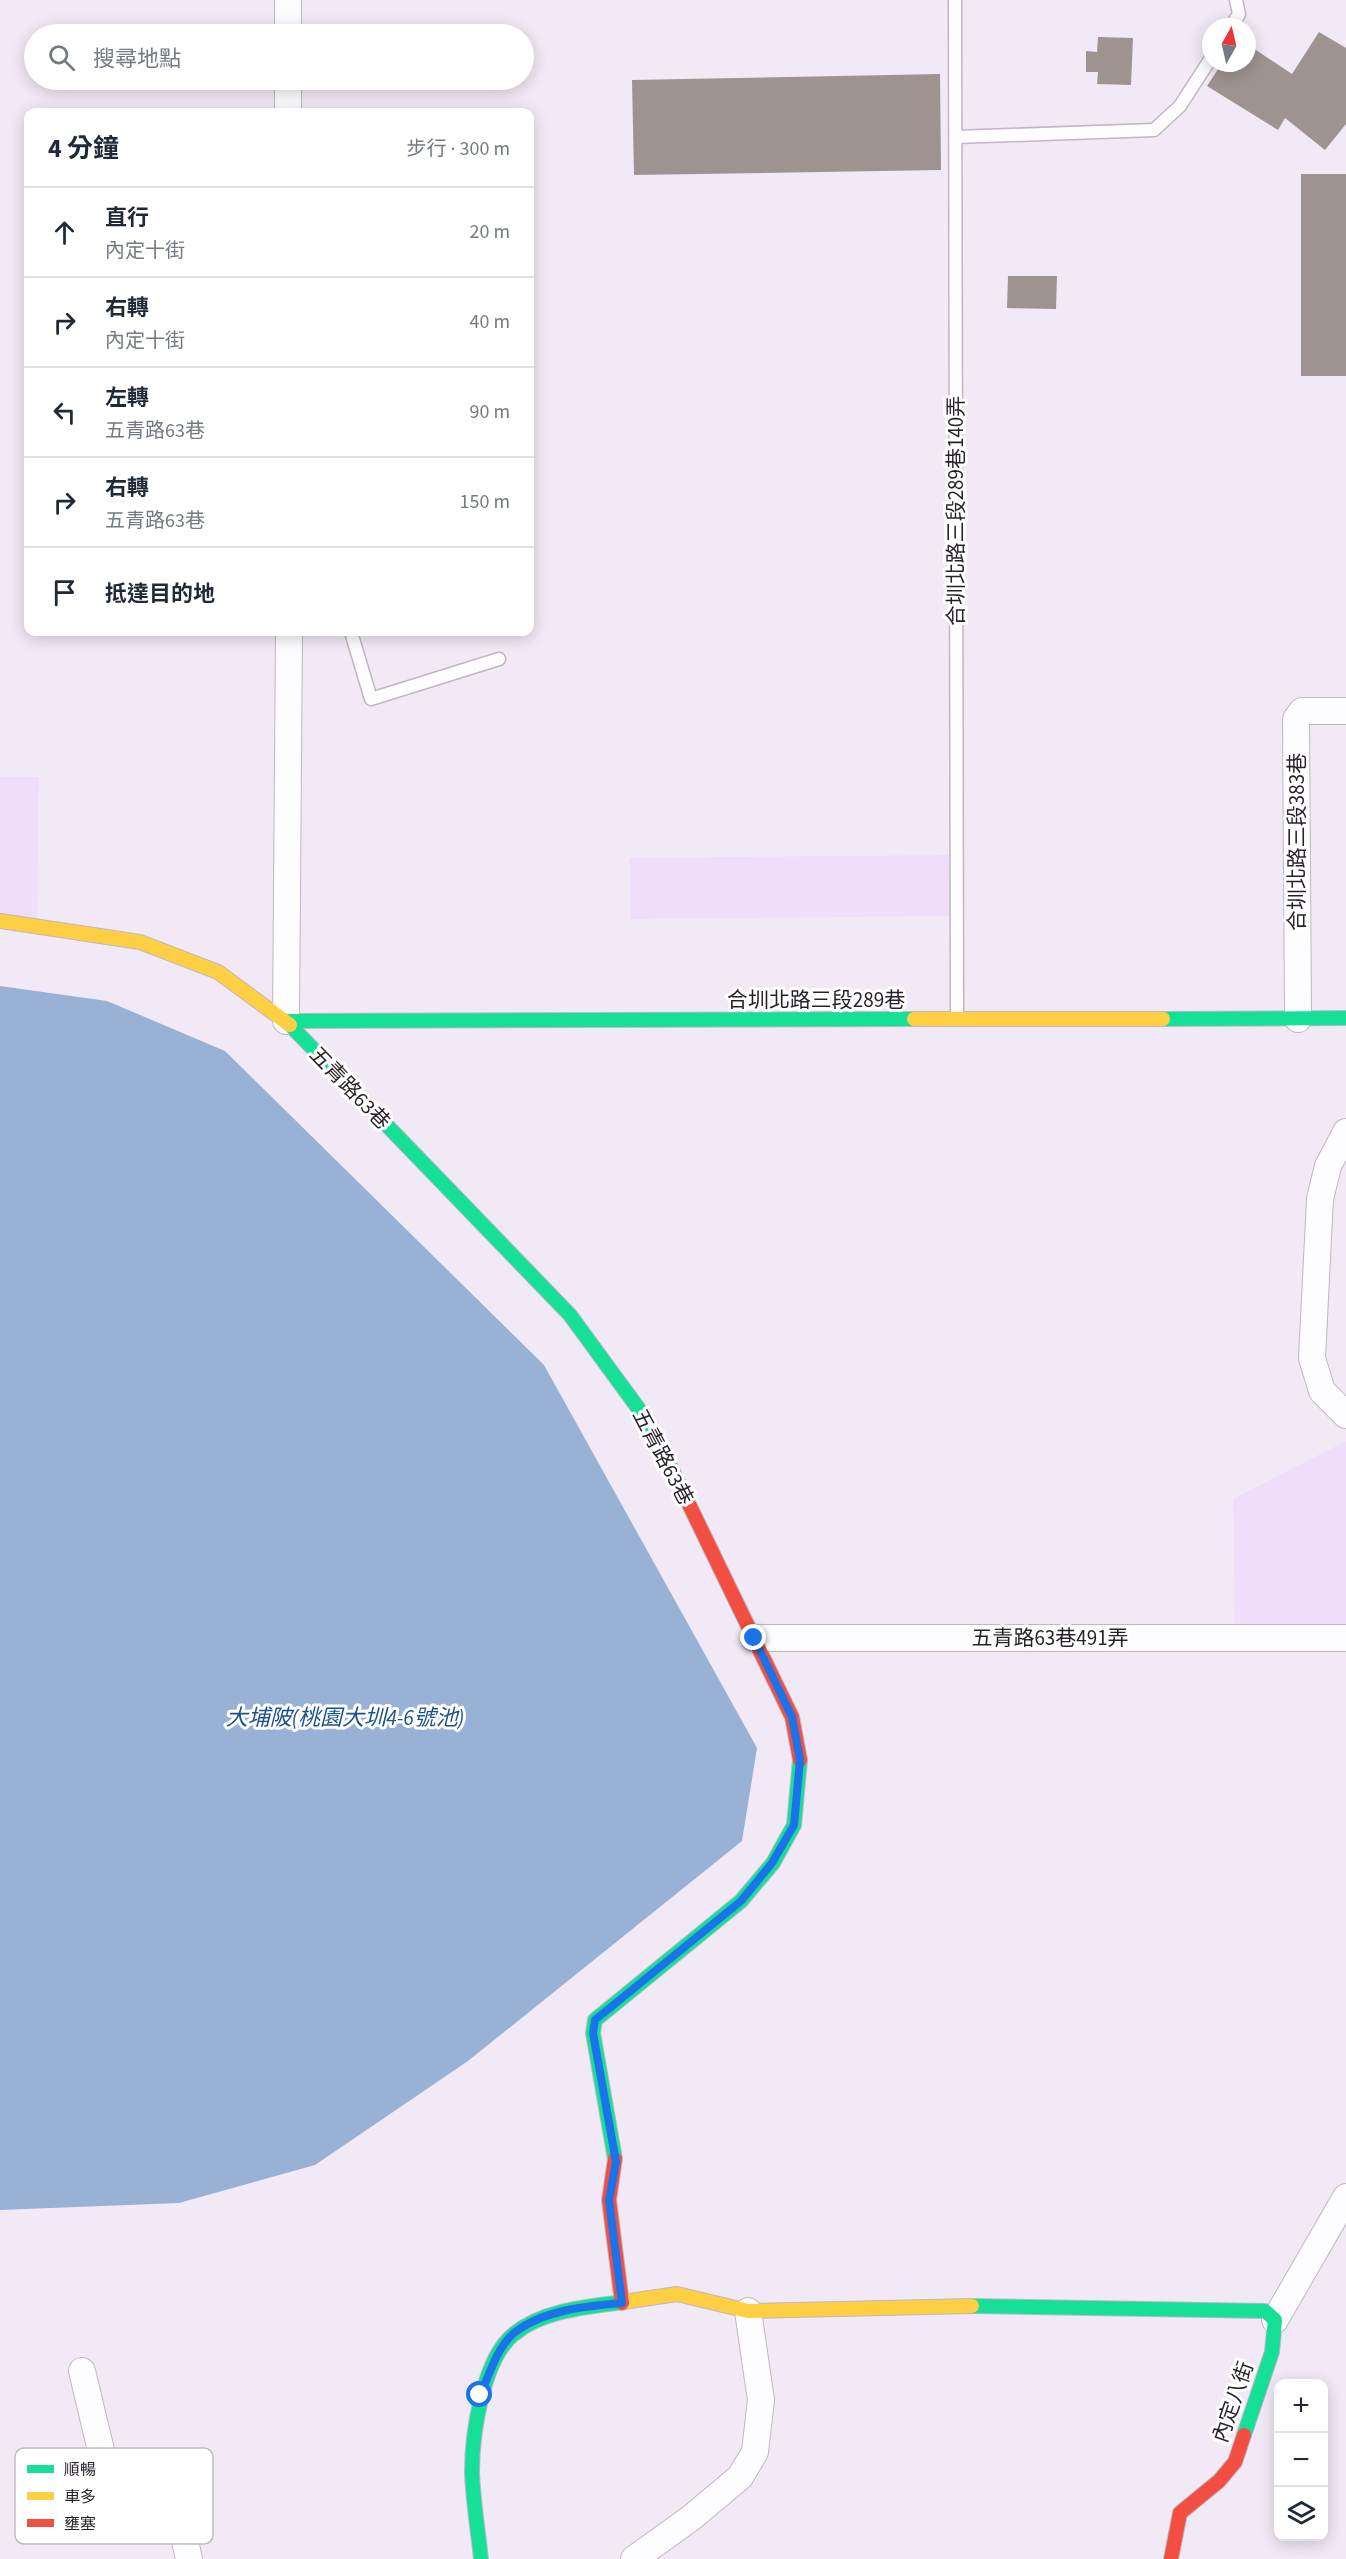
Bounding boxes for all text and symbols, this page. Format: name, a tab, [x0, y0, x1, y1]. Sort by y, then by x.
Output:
north arrow	[1202, 18, 1256, 72]
search box	[24, 24, 534, 90]
icon: search	[45, 41, 78, 74]
text: 搜尋地點	[93, 43, 181, 75]
text: 4 分鐘	[48, 130, 119, 167]
text: 步行 · 300 m	[407, 135, 510, 163]
text: 直行	[105, 202, 149, 234]
icon: ahead	[48, 216, 81, 249]
text: 20 m	[470, 218, 510, 246]
text: 內定十街	[105, 237, 185, 265]
text: 右轉	[105, 292, 149, 324]
icon: right	[48, 306, 81, 339]
text: 40 m	[470, 308, 510, 336]
text: 內定十街	[105, 327, 185, 355]
text: 左轉	[105, 382, 149, 414]
icon: left	[48, 396, 81, 429]
street label: 合圳北路三段289巷140弄	[941, 396, 971, 626]
text: 90 m	[470, 398, 510, 426]
text: 五青路63巷	[105, 417, 205, 445]
text: 右轉	[105, 472, 149, 504]
icon: right	[48, 486, 81, 519]
text: 150 m	[460, 488, 510, 516]
text: 五青路63巷	[105, 507, 205, 535]
icon: arrive	[48, 576, 81, 609]
text: 抵達目的地	[105, 578, 215, 610]
street label: 合圳北路三段383巷	[1282, 753, 1312, 931]
street label: 合圳北路三段289巷	[727, 985, 905, 1015]
street label: 五青路63巷	[303, 1040, 397, 1136]
street label: 五青路63巷	[625, 1404, 701, 1510]
street label: 五青路63巷491弄	[971, 1623, 1129, 1653]
route end	[740, 1624, 766, 1650]
water label: 大埔陂(桃園大圳4-6號池)	[226, 1702, 464, 1734]
street label: 內定八街	[1205, 2357, 1261, 2447]
map controls	[1274, 2379, 1328, 2541]
button: +	[1274, 2379, 1328, 2433]
route start	[466, 2381, 492, 2407]
button: −	[1274, 2433, 1328, 2487]
legend	[15, 2448, 213, 2544]
text: 順暢	[64, 2459, 96, 2481]
text: 車多	[64, 2486, 96, 2508]
button: layers	[1274, 2487, 1328, 2541]
text: 壅塞	[64, 2513, 96, 2535]

